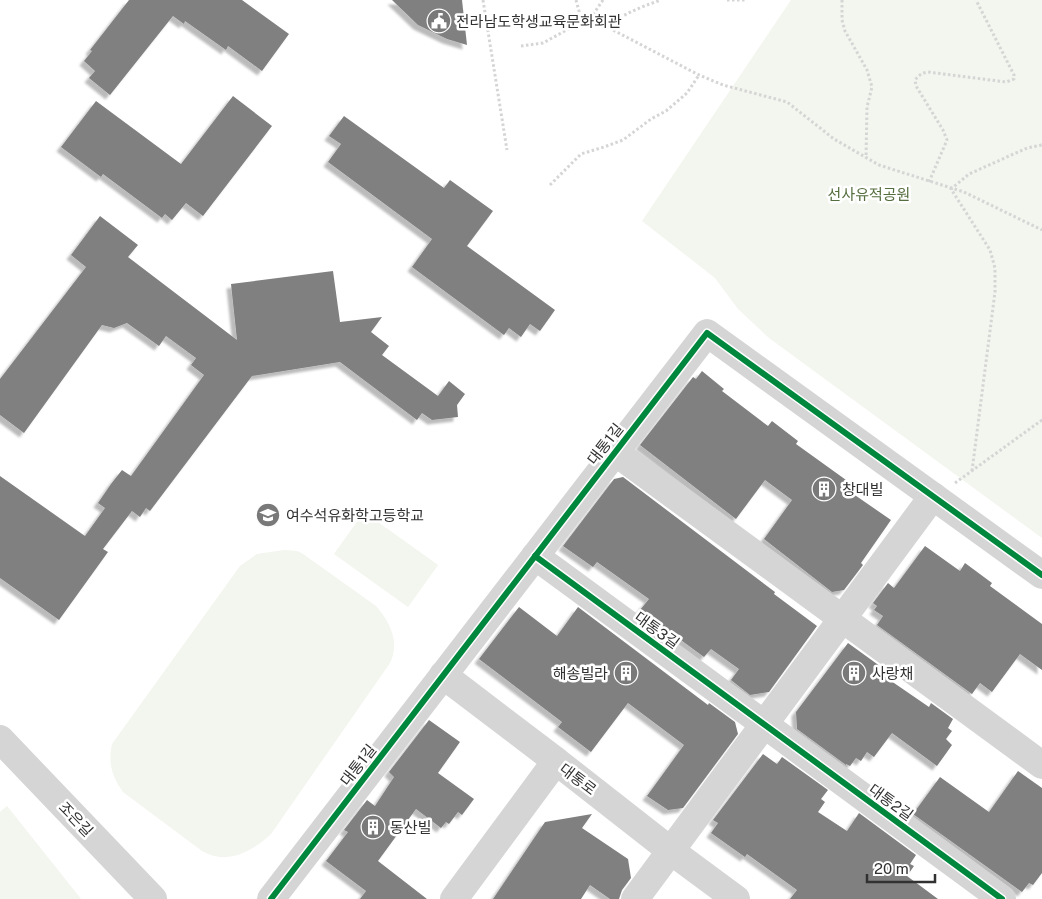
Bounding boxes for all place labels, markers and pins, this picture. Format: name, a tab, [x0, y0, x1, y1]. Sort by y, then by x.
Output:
public building icon: 전라남도학생교육문화회관	[426, 8, 452, 34]
place label: 전라남도학생교육문화회관	[456, 13, 622, 30]
building icon: 창대빌	[811, 476, 837, 502]
place label: 창대빌	[842, 481, 883, 498]
school or university icon: 여수석유화학고등학교	[255, 502, 281, 528]
place label: 여수석유화학고등학교	[286, 507, 424, 524]
building icon: 해송빌라	[613, 660, 639, 686]
building icon: 사랑채	[841, 660, 867, 686]
place label: 해송빌라	[553, 665, 608, 682]
place label: 사랑채	[872, 665, 913, 682]
building icon: 동산빌	[360, 814, 386, 840]
place label: 동산빌	[390, 819, 431, 836]

